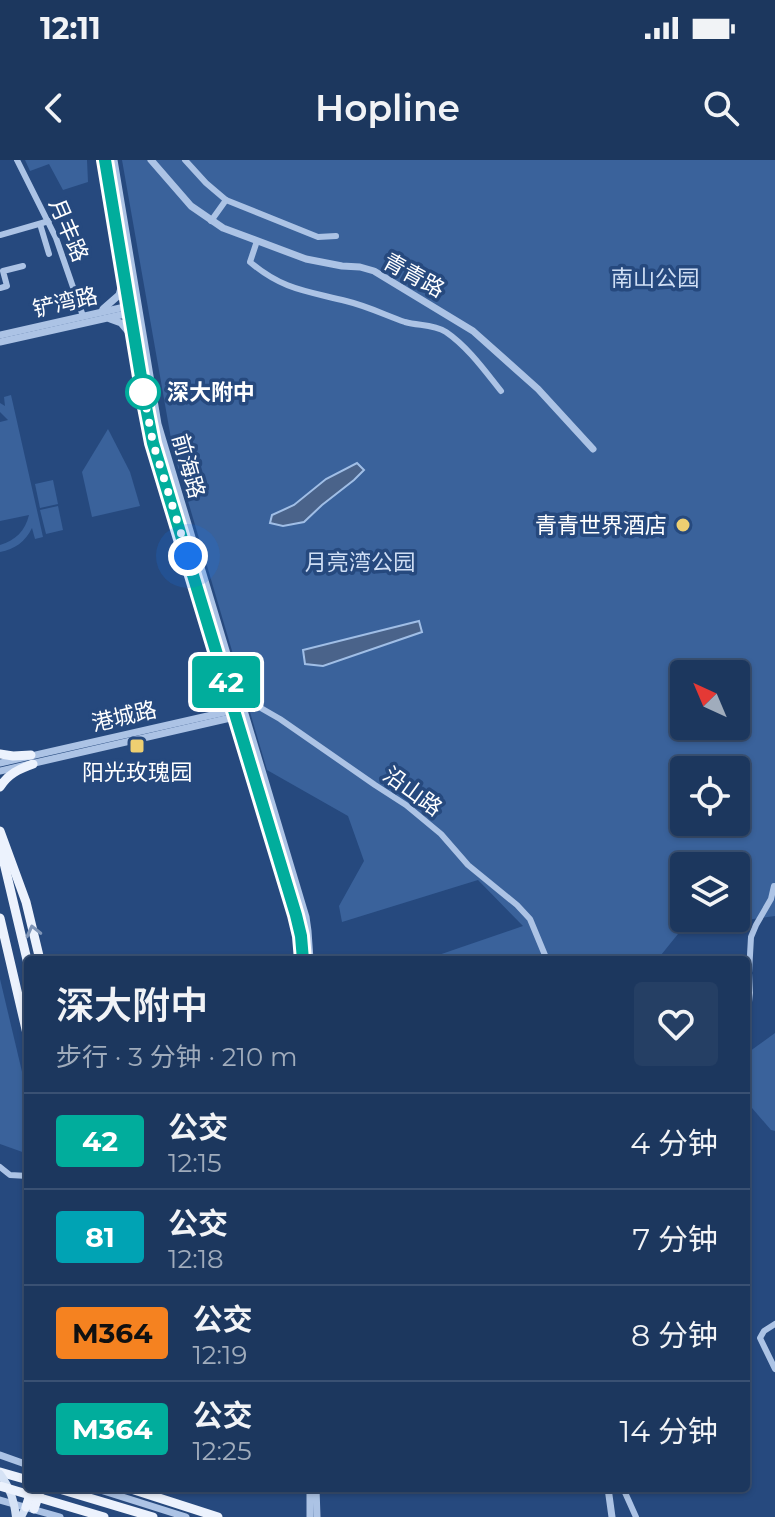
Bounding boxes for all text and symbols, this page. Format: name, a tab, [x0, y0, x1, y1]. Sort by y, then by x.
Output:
text: 12:11	[40, 10, 101, 47]
icon: back	[32, 86, 76, 130]
text: Hopline	[315, 86, 460, 130]
icon: search	[699, 86, 743, 130]
street label: 月丰路	[43, 195, 94, 266]
street label: 青青路	[378, 248, 449, 303]
park label: 南山公园	[611, 265, 699, 292]
street label: 铲湾路	[30, 282, 100, 323]
marker: 深大附中	[126, 375, 160, 409]
place label: 深大附中	[167, 379, 255, 406]
street label: 前海路	[166, 431, 211, 502]
place label: 青青世界酒店	[535, 512, 667, 539]
marker: 青青世界酒店	[674, 516, 692, 534]
your location	[168, 536, 208, 576]
park label: 月亮湾公园	[305, 549, 415, 576]
line badge: 42	[190, 656, 262, 708]
north arrow	[670, 660, 750, 740]
map controls	[670, 660, 750, 932]
text: 42	[208, 665, 244, 699]
street label: 港城路	[89, 696, 159, 737]
marker: 阳光玫瑰园	[128, 737, 146, 755]
button: locate	[670, 756, 750, 836]
place label: 阳光玫瑰园	[82, 759, 192, 786]
street label: 沿山路	[378, 761, 447, 822]
button: layers	[670, 852, 750, 932]
one-way arrow	[25, 925, 42, 939]
text: 深大附中	[56, 982, 208, 1029]
button: heart	[634, 982, 718, 1066]
text: 步行 · 3 分钟 · 210 m	[56, 1041, 298, 1073]
text: 公交	[168, 1109, 228, 1146]
text: 42	[82, 1124, 118, 1158]
text: 4 分钟	[630, 1125, 718, 1162]
text: 12:15	[168, 1147, 222, 1179]
text: 公交	[168, 1205, 228, 1242]
text: 81	[85, 1220, 115, 1254]
text: 7 分钟	[632, 1221, 718, 1258]
text: 12:18	[168, 1243, 224, 1275]
text: 公交	[192, 1301, 252, 1338]
text: M364	[72, 1316, 152, 1350]
text: 8 分钟	[631, 1317, 718, 1354]
text: 12:19	[192, 1339, 247, 1371]
text: 公交	[192, 1397, 252, 1434]
text: M364	[72, 1412, 152, 1446]
text: 14 分钟	[619, 1413, 718, 1450]
text: 12:25	[192, 1435, 252, 1467]

